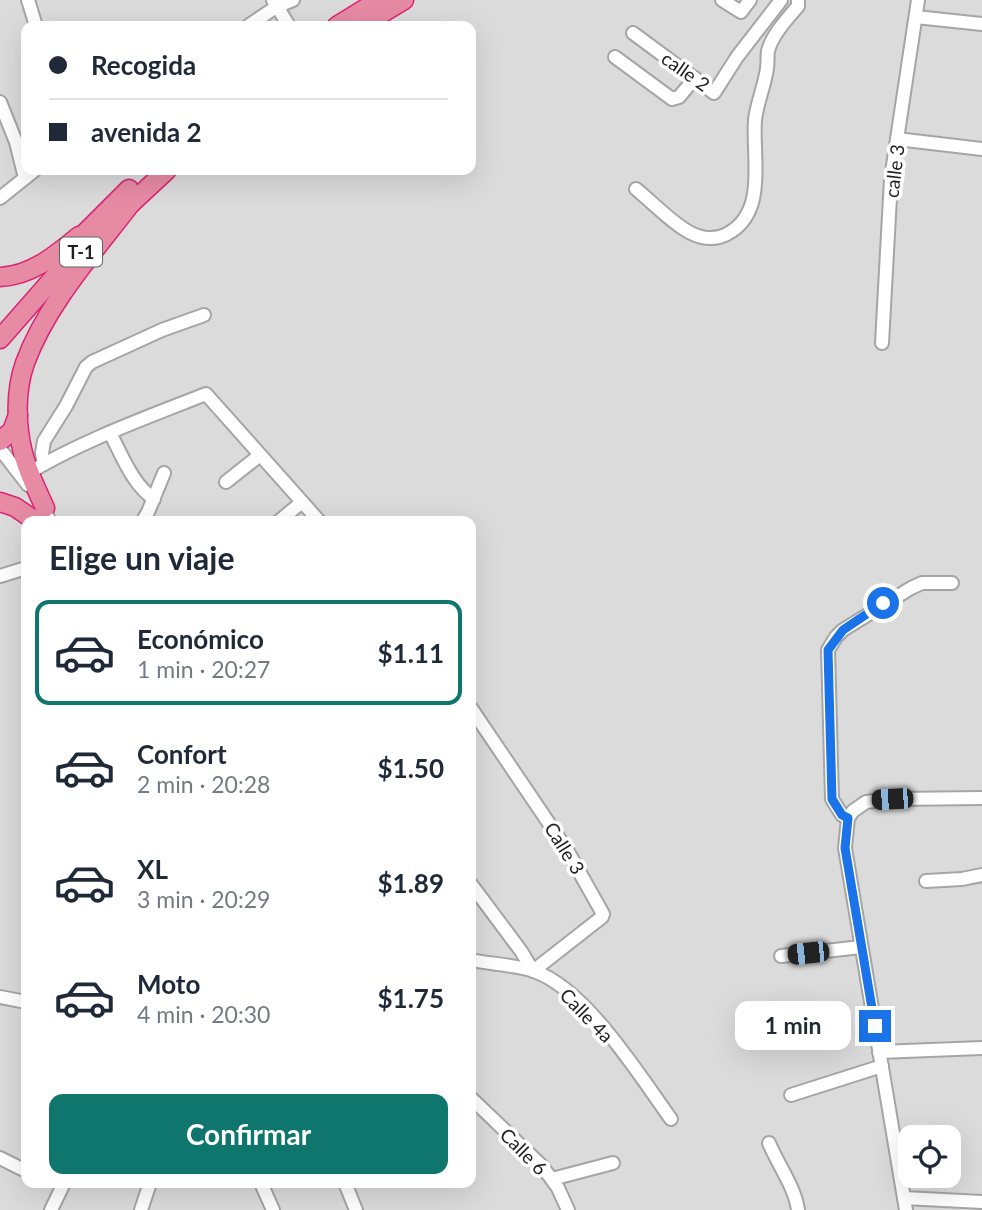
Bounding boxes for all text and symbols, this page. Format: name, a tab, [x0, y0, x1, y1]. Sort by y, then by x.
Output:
street label: calle 2	[658, 46, 714, 96]
text: Recogida	[91, 49, 196, 81]
text: avenida 2	[91, 116, 202, 148]
street label: calle 3	[879, 143, 909, 199]
road number: T-1	[60, 238, 102, 266]
text: Elige un viaje	[49, 538, 234, 577]
route start	[867, 587, 899, 619]
icon: car	[53, 621, 116, 684]
text: Económico	[137, 623, 264, 655]
text: $1.11	[378, 637, 444, 669]
text: 1 min · 20:27	[137, 655, 270, 683]
icon: car	[53, 736, 116, 799]
text: Confort	[137, 738, 227, 770]
text: $1.50	[378, 752, 444, 784]
text: 2 min · 20:28	[137, 770, 270, 798]
car	[871, 787, 914, 811]
street label: Calle 3	[540, 818, 590, 878]
icon: car	[53, 851, 116, 914]
text: XL	[137, 853, 168, 885]
text: $1.89	[378, 867, 444, 899]
text: 3 min · 20:29	[137, 885, 270, 913]
car	[787, 940, 830, 966]
icon: car	[53, 966, 116, 1029]
text: Moto	[137, 968, 200, 1000]
text: $1.75	[378, 982, 444, 1014]
street label: Calle 4a	[556, 983, 618, 1047]
text: 4 min · 20:30	[137, 1000, 270, 1028]
callout: 1 min	[735, 1002, 850, 1050]
route end	[859, 1010, 891, 1042]
text: 1 min	[764, 1011, 822, 1039]
button: Confirmar	[49, 1094, 448, 1174]
street label: Calle 6	[496, 1123, 552, 1179]
map controls	[898, 1125, 961, 1188]
button: locate	[898, 1125, 961, 1188]

